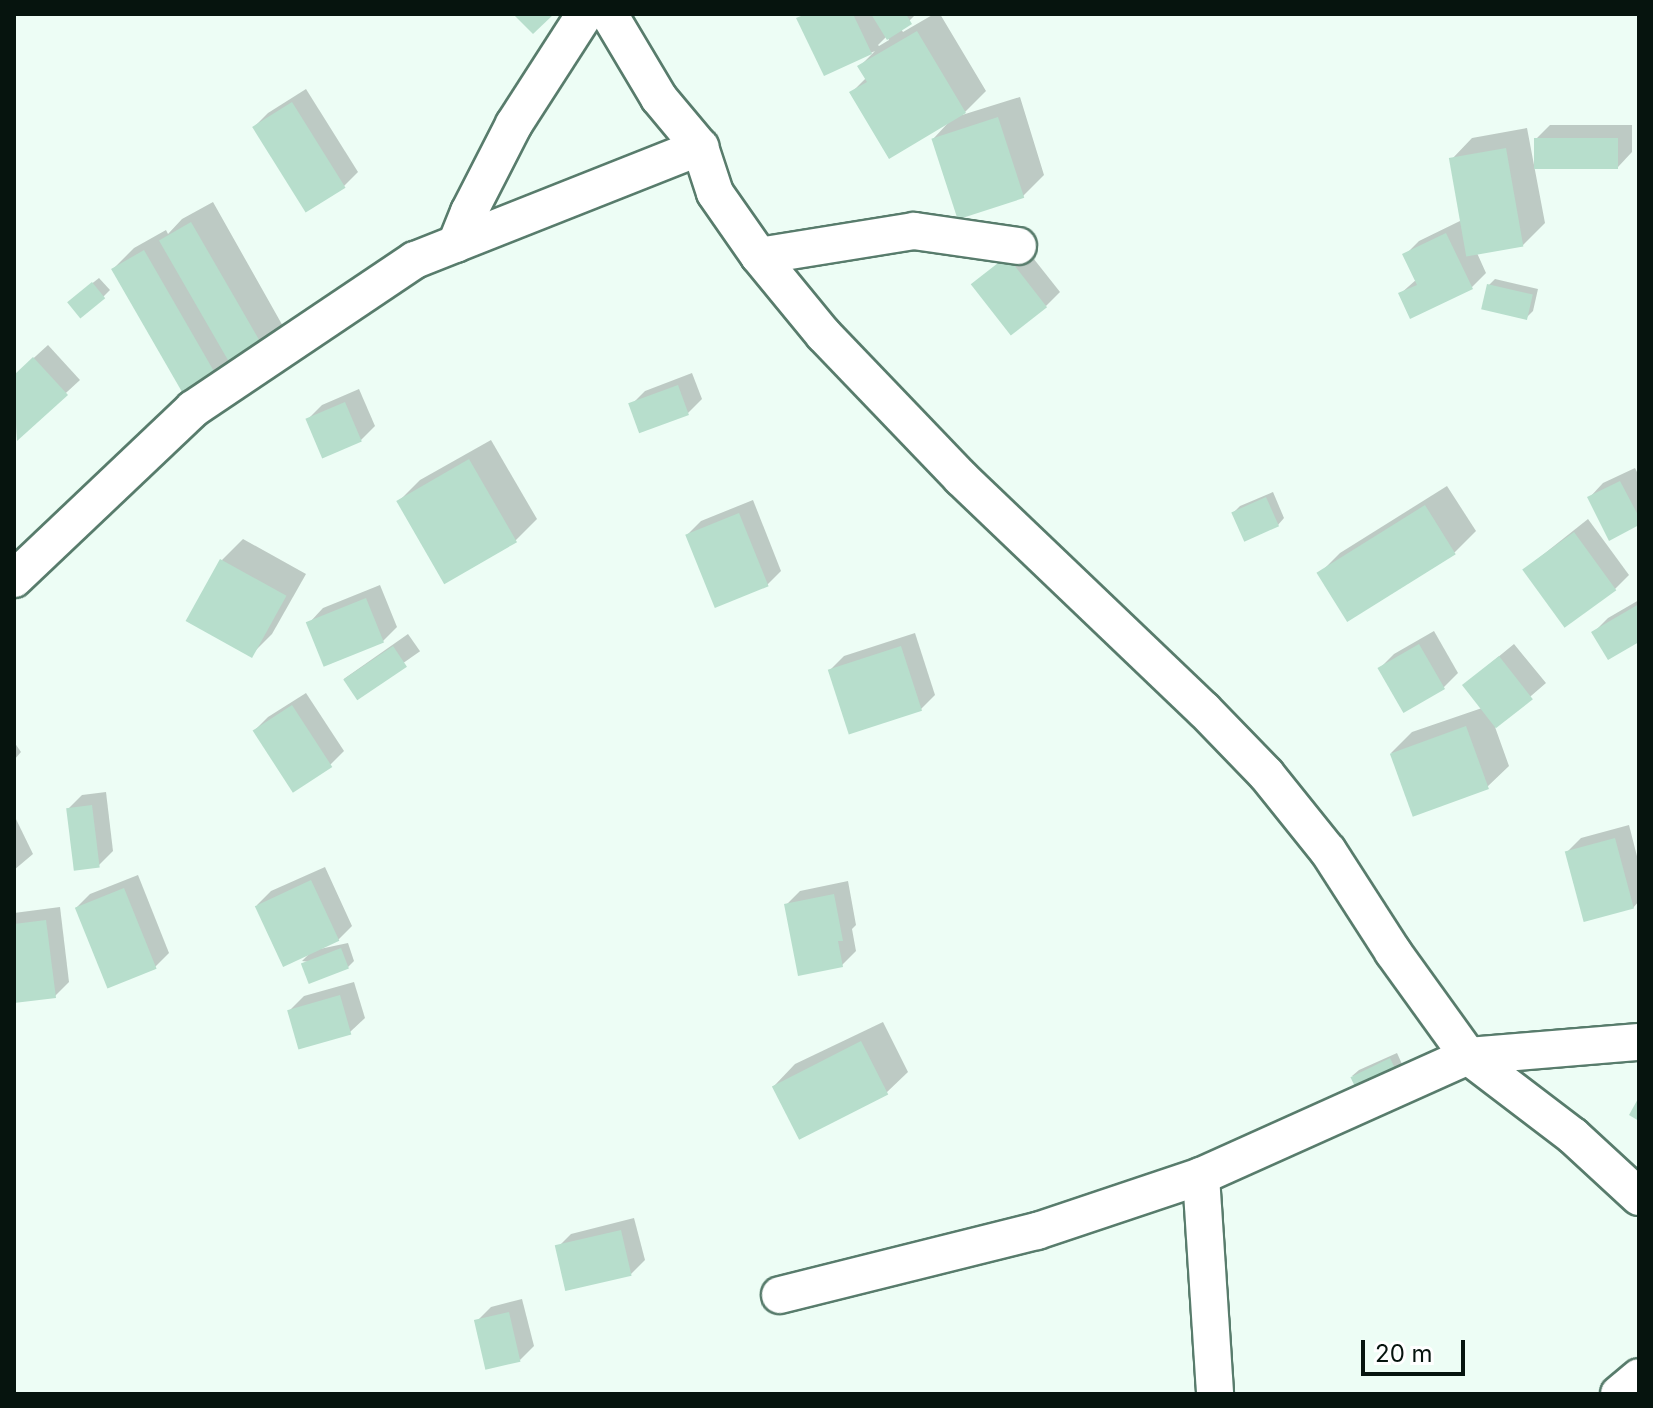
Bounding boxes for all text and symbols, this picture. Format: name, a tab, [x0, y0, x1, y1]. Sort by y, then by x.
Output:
scale bar	[1365, 1324, 1469, 1374]
text: 20 m	[1375, 1339, 1433, 1368]

